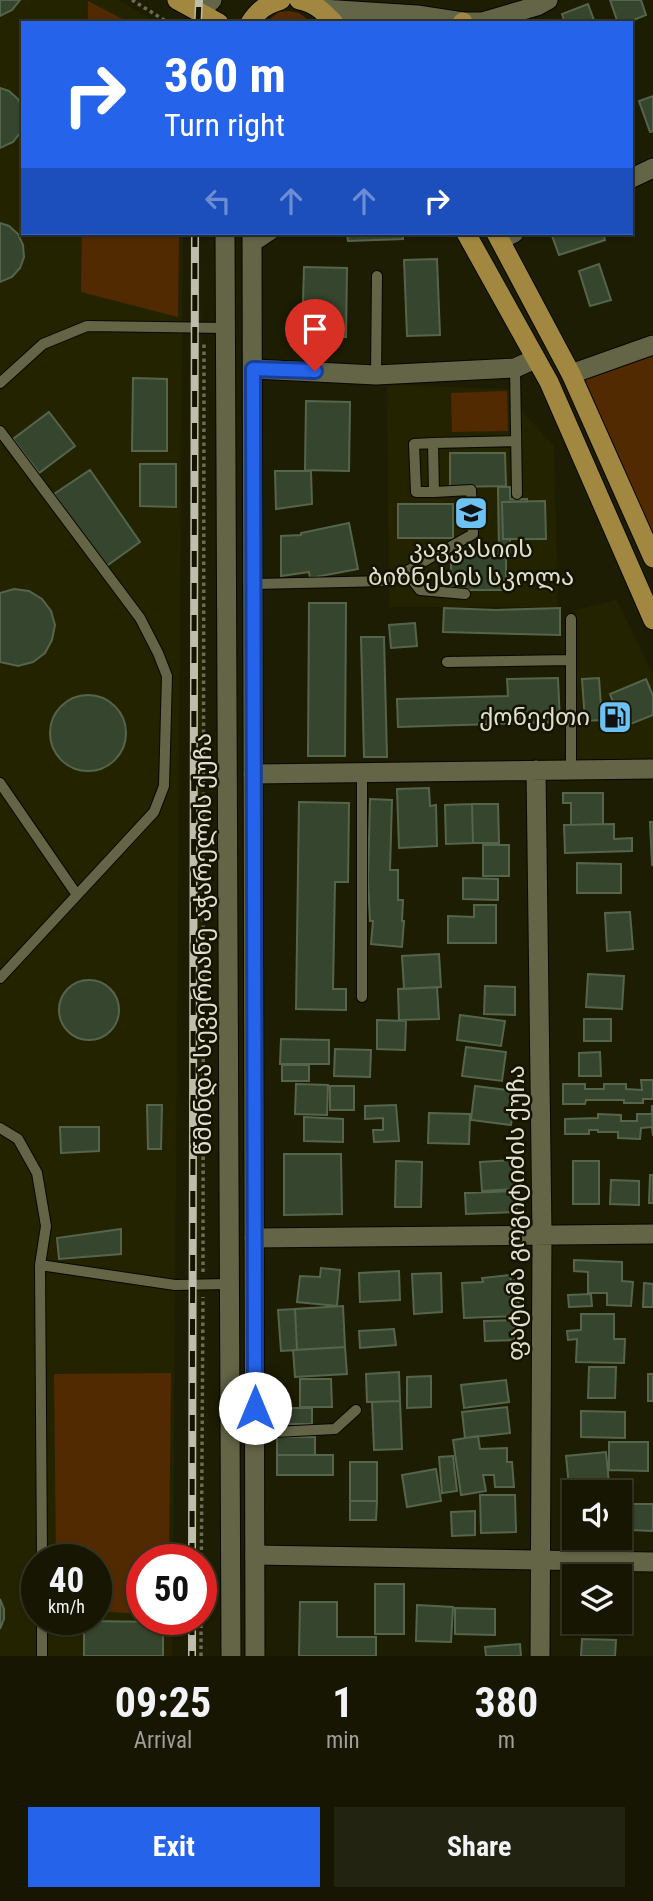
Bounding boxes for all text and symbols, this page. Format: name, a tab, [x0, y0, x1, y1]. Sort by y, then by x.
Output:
text: 360 m	[164, 47, 286, 104]
icon: right	[49, 49, 140, 140]
text: Turn right	[164, 106, 285, 144]
icon: left	[199, 182, 237, 220]
icon: ahead	[272, 182, 310, 220]
icon: ahead	[345, 182, 383, 220]
icon: right	[418, 182, 456, 220]
pin	[285, 299, 345, 371]
icon: arrive	[296, 310, 334, 348]
school or university icon: კავკასიის ბიზნესის სკოლა	[452, 494, 490, 532]
place label: კავკასიის ბიზნესის სკოლა	[368, 535, 574, 591]
fuel station icon: ქონექთი	[596, 698, 634, 736]
place label: ქონექთი	[479, 703, 590, 731]
street label: წმინდა სევერიანე აჭარელის ქუჩა	[189, 733, 217, 1155]
street label: ფატიმა გოგიტიძის ქუჩა	[502, 1065, 530, 1361]
position arrow	[218, 1371, 292, 1445]
map controls	[562, 1480, 632, 1634]
button: sound	[562, 1480, 632, 1550]
speed limit sign: 50	[126, 1544, 217, 1635]
text: 40	[49, 1560, 84, 1601]
button: layers	[562, 1564, 632, 1634]
text: km/h	[48, 1596, 85, 1617]
text: 09:25	[115, 1678, 211, 1727]
text: 1	[332, 1678, 353, 1727]
text: 380	[474, 1678, 538, 1727]
text: Arrival	[134, 1727, 192, 1754]
text: min	[326, 1727, 360, 1754]
text: m	[498, 1727, 515, 1754]
button: Exit	[28, 1807, 320, 1887]
button: Share	[334, 1807, 625, 1887]

